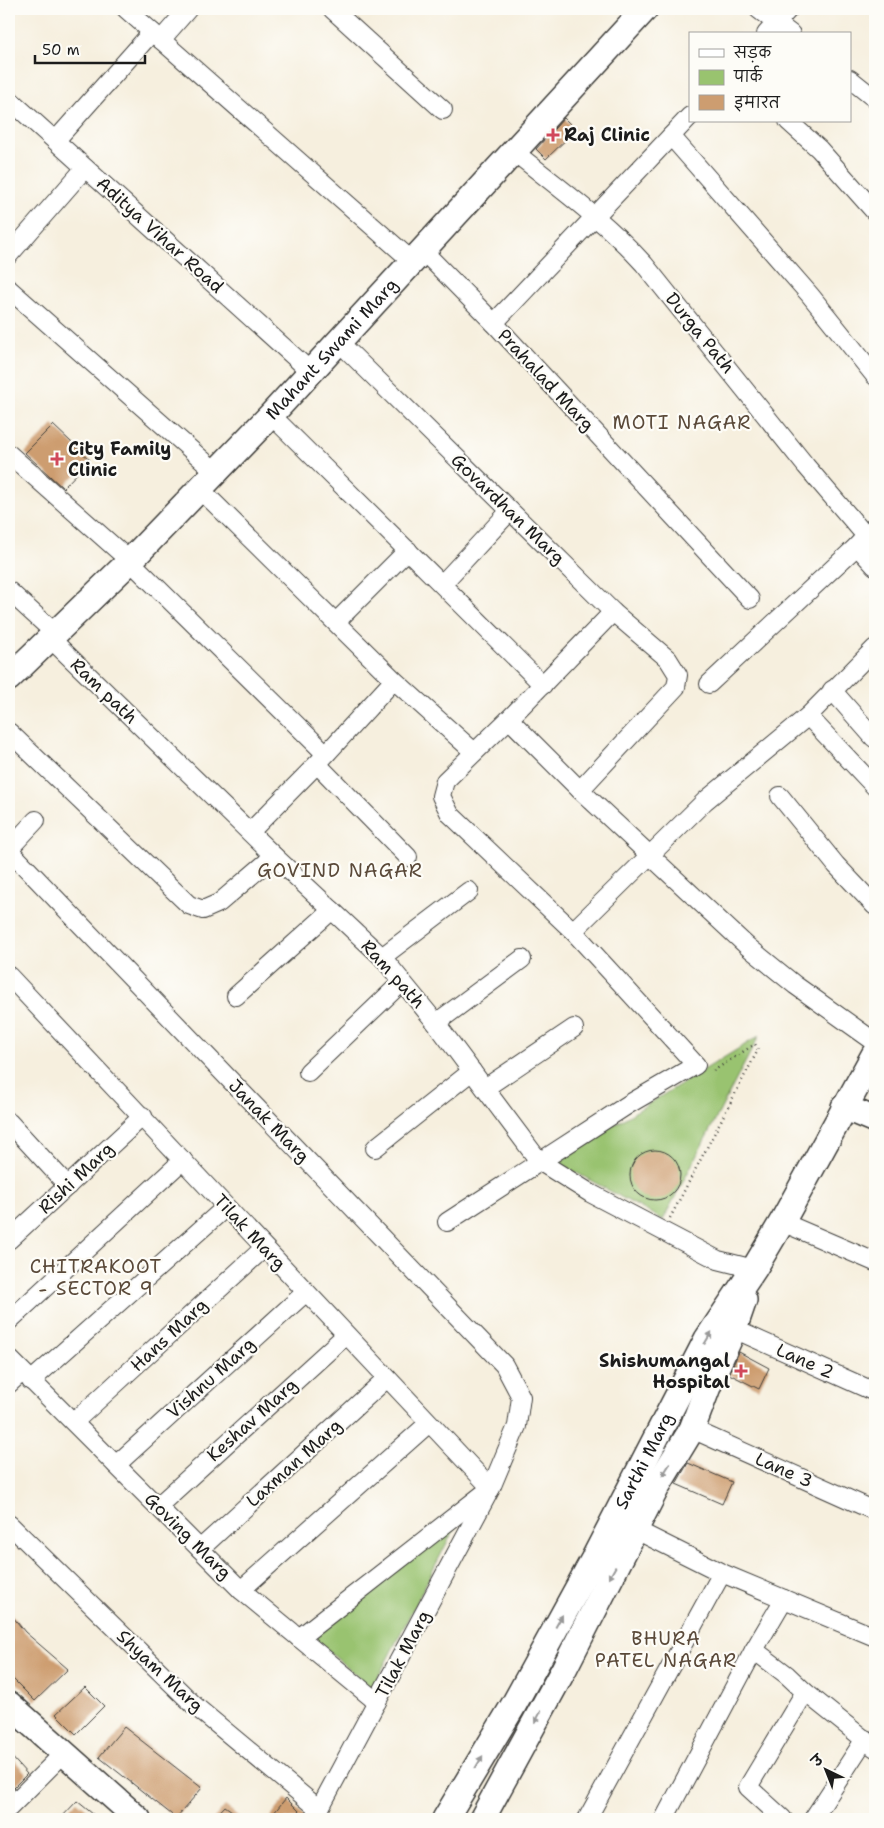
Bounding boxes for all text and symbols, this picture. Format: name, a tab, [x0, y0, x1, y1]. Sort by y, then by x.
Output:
scale bar	[35, 32, 145, 64]
legend	[689, 32, 852, 122]
text: 50 m	[42, 40, 80, 60]
text: सड़क	[733, 43, 772, 63]
text: पार्क	[733, 65, 764, 87]
text: इमारत	[734, 93, 781, 113]
place label: Raj Clinic	[564, 123, 650, 147]
marker: Raj Clinic	[546, 128, 560, 142]
street label: Aditya Vihar Road	[91, 171, 229, 299]
street label: Mahant Swami Marg	[260, 273, 403, 425]
street label: Durga Path	[660, 288, 740, 378]
street label: Prahalad Marg	[492, 324, 600, 436]
district label: MOTI NAGAR	[613, 410, 751, 435]
place label: City Family Clinic	[68, 437, 171, 482]
street label: Govardhan Marg	[446, 448, 570, 570]
marker: City Family Clinic	[50, 452, 64, 466]
street label: Ram path	[65, 653, 143, 729]
district label: GOVIND NAGAR	[257, 858, 423, 883]
street label: Ram path	[356, 934, 430, 1014]
street label: Janak Marg	[223, 1074, 315, 1168]
street label: Rishi Marg	[33, 1137, 119, 1219]
street label: Tilak Marg	[209, 1189, 291, 1275]
district label: CHITRAKOOT - SECTOR 9	[30, 1254, 162, 1301]
street label: Hans Marg	[125, 1293, 213, 1377]
one-way arrow	[704, 1331, 713, 1344]
street label: Vishnu Marg	[162, 1332, 260, 1424]
street label: Lane 2	[772, 1338, 838, 1384]
place label: Shishumangal Hospital	[599, 1349, 730, 1394]
marker: Shishumangal Hospital	[734, 1364, 748, 1378]
street label: Keshav Marg	[202, 1373, 302, 1467]
street label: Sarthi Marg	[609, 1408, 679, 1513]
street label: Laxman Marg	[241, 1414, 347, 1512]
street label: Lane 3	[751, 1447, 817, 1493]
one-way arrow	[662, 1464, 671, 1477]
street label: Goving Marg	[139, 1487, 237, 1585]
one-way arrow	[608, 1565, 616, 1580]
street label: Tilak Marg	[370, 1606, 436, 1702]
one-way arrow	[555, 1614, 563, 1628]
street label: Shyam Marg	[111, 1624, 209, 1718]
district label: BHURA PATEL NAGAR	[595, 1626, 737, 1673]
one-way arrow	[534, 1710, 542, 1724]
north arrow	[802, 1746, 852, 1796]
text: उ	[806, 1750, 828, 1772]
one-way arrow	[475, 1756, 484, 1769]

